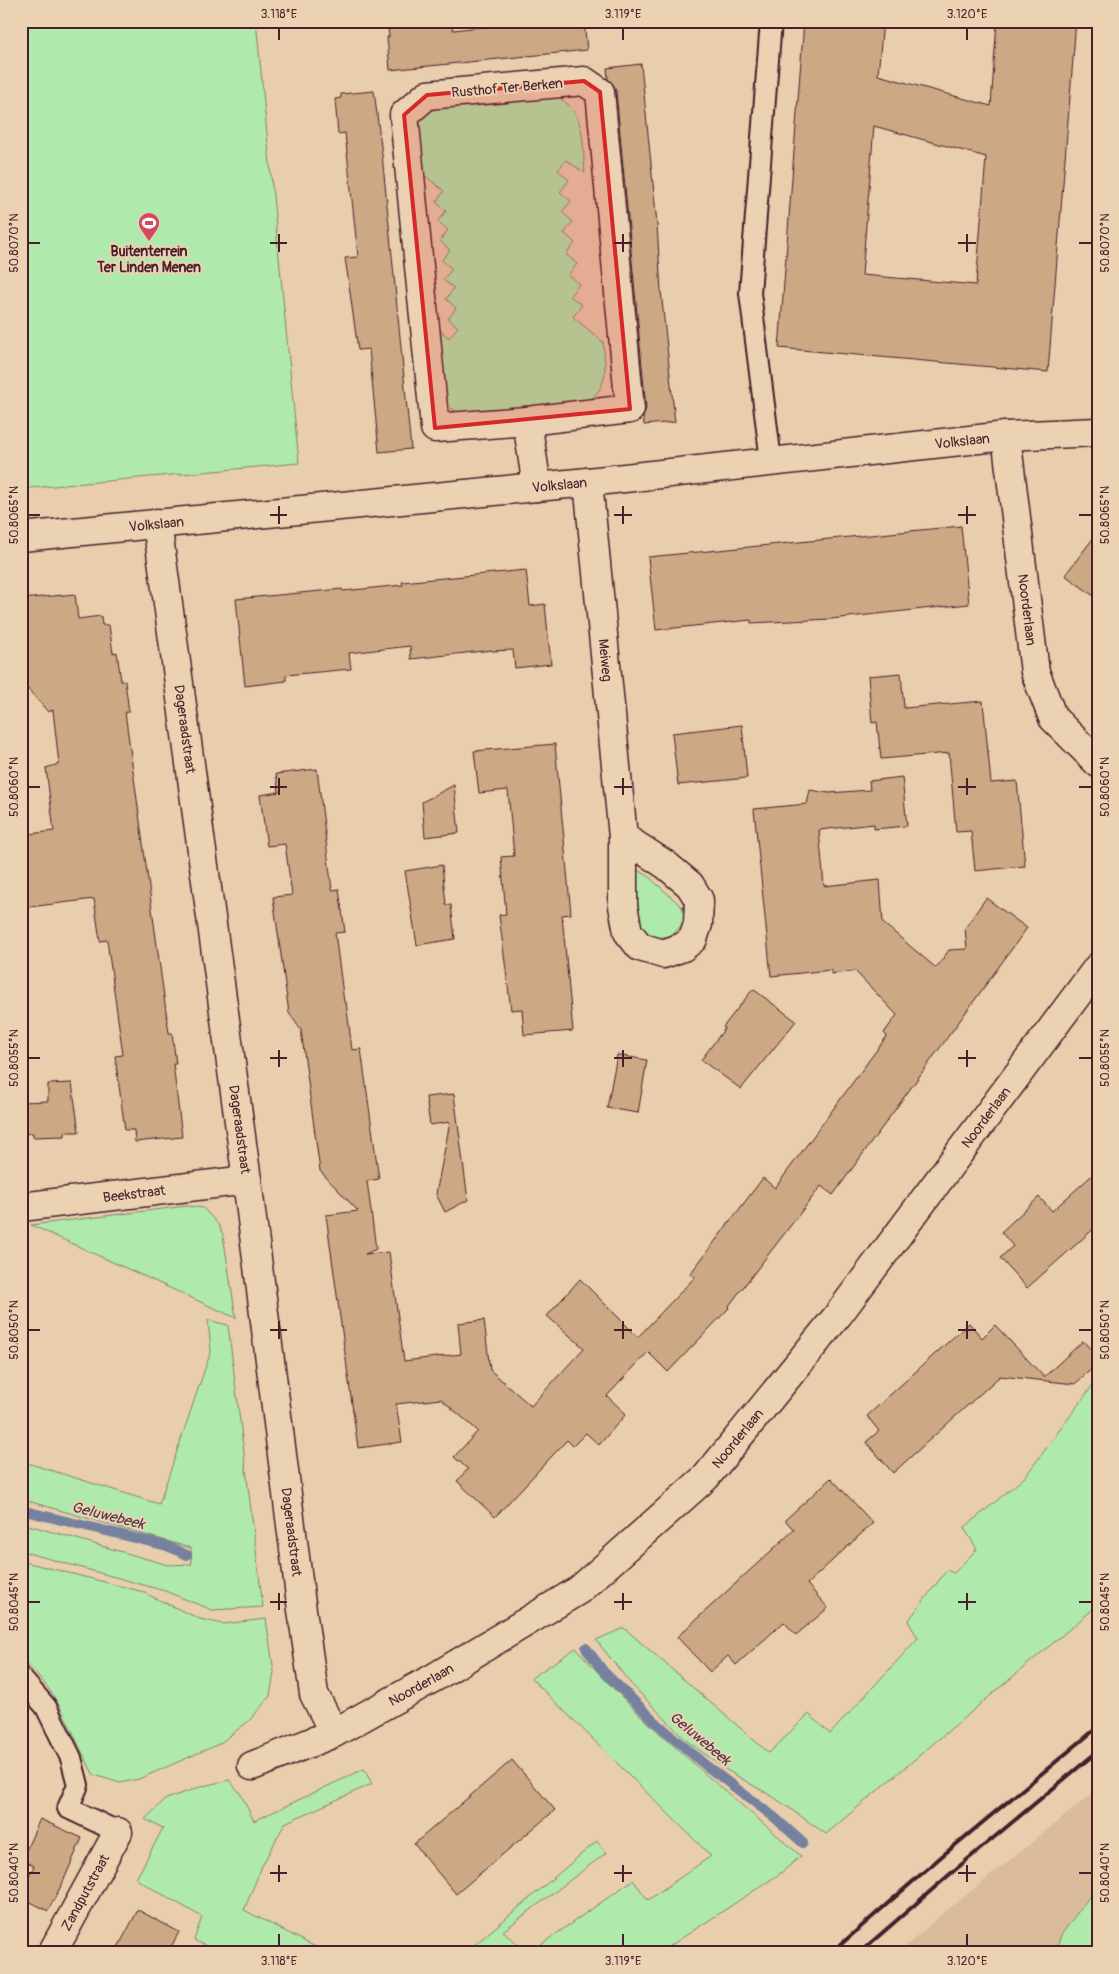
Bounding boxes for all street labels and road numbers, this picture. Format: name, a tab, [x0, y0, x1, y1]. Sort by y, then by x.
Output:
street label: Rusthof Ter Berken	[451, 75, 564, 101]
street label: Volkslaan	[934, 429, 991, 452]
street label: Volkslaan	[531, 474, 588, 496]
street label: Volkslaan	[128, 513, 185, 535]
street label: Noorderlaan	[1015, 573, 1040, 647]
street label: Meiweg	[595, 638, 616, 682]
street label: Dageraadstraat	[171, 684, 200, 775]
street label: Noorderlaan	[957, 1083, 1014, 1151]
street label: Dageraadstraat	[226, 1084, 255, 1175]
street label: Beekstraat	[102, 1181, 167, 1206]
street label: Noorderlaan	[708, 1405, 767, 1472]
street label: Dageraadstraat	[278, 1487, 306, 1578]
street label: Noorderlaan	[385, 1659, 457, 1710]
street label: Zandputstraat	[57, 1851, 113, 1934]

